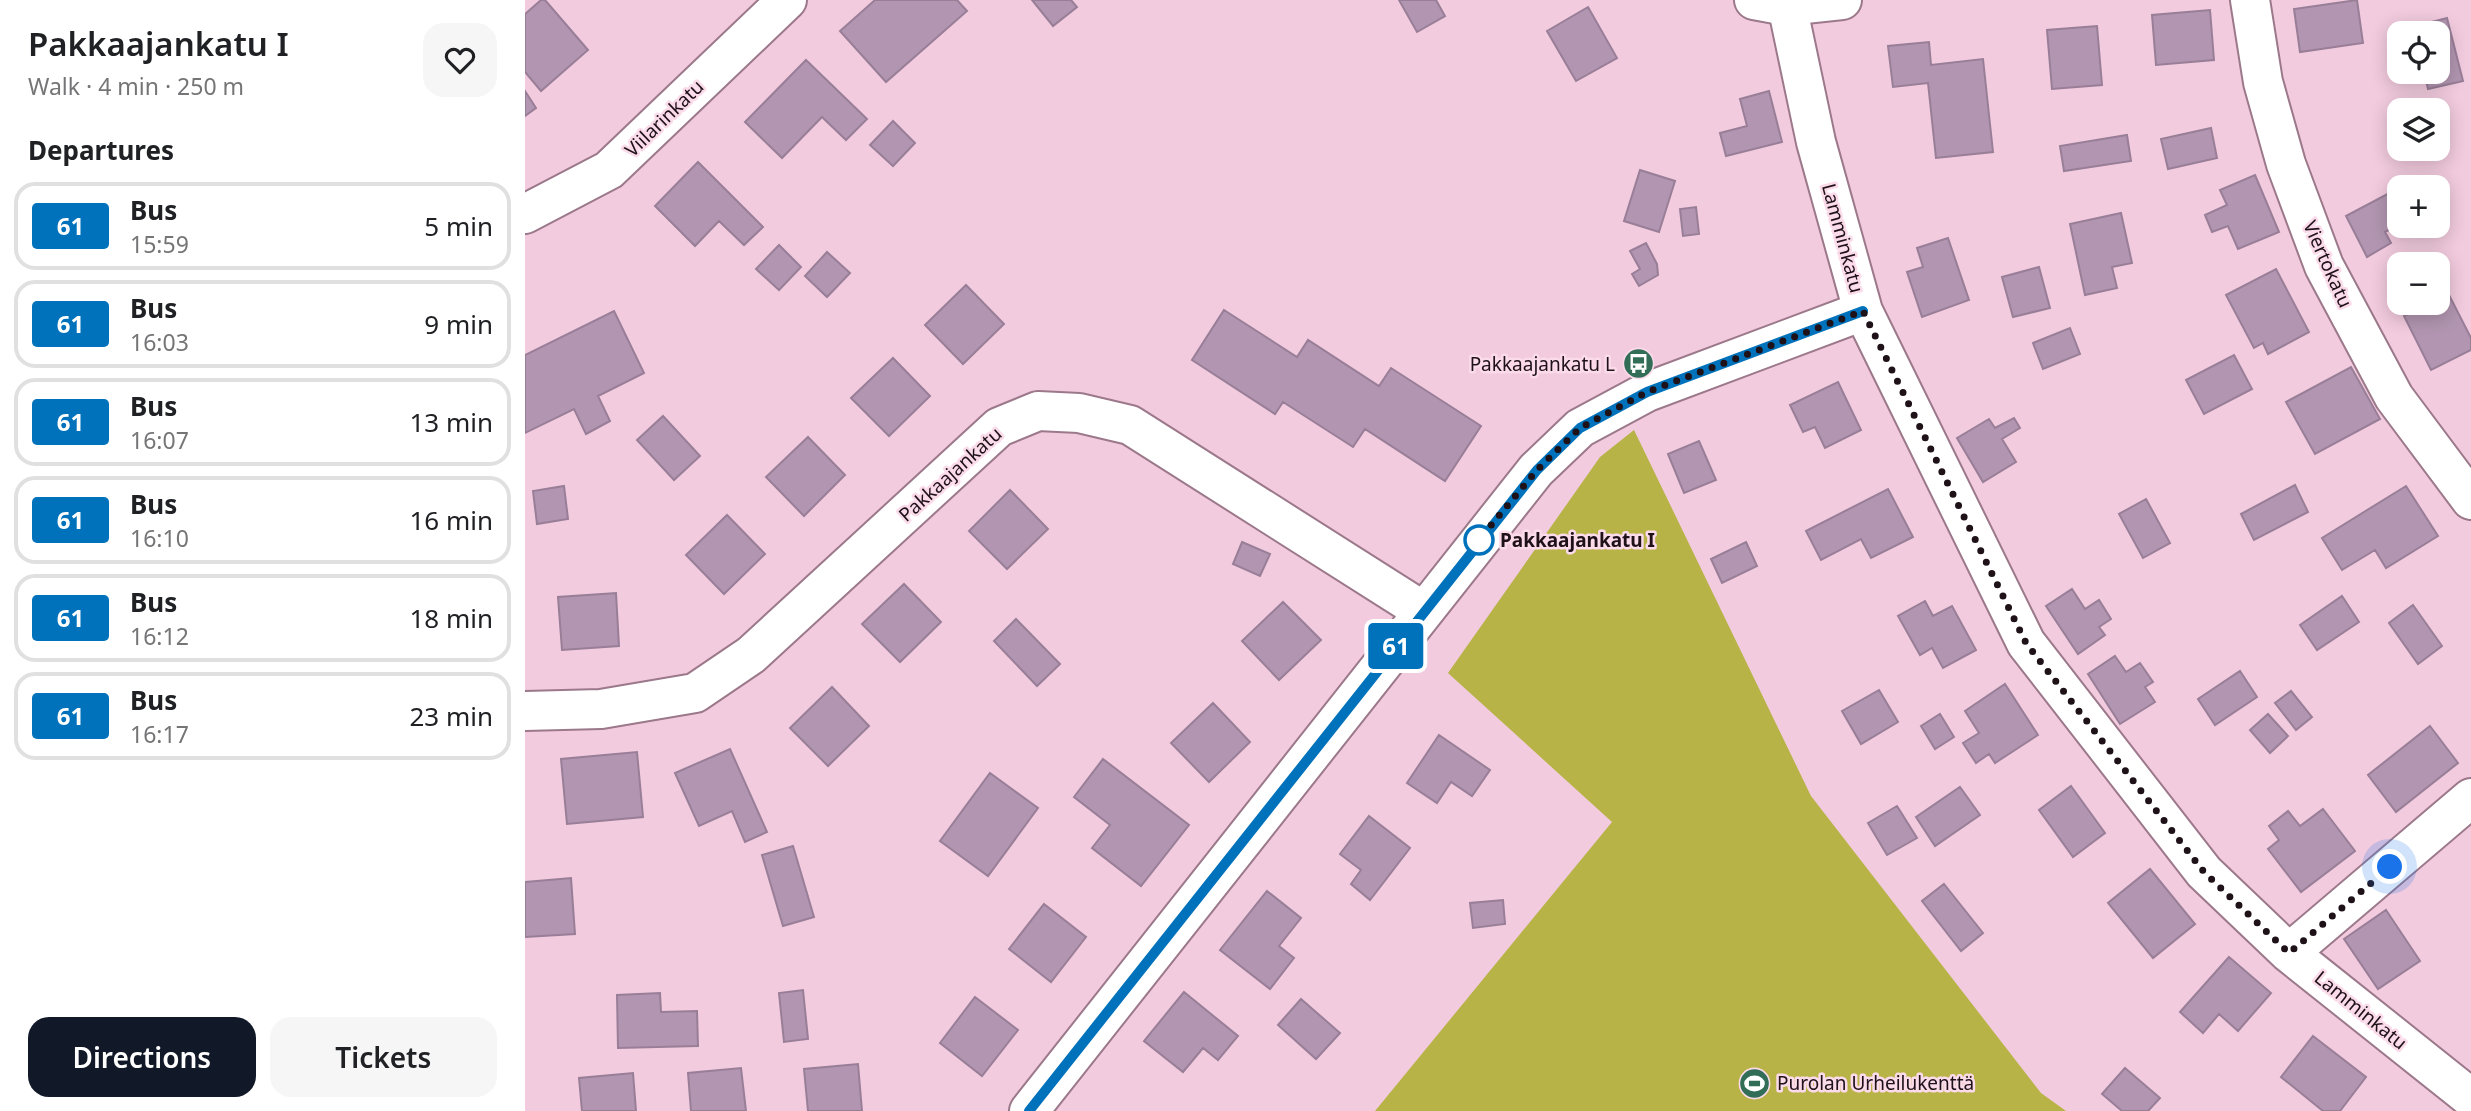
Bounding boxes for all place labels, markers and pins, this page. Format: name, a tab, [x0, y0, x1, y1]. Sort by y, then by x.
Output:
bus stop icon: Pakkaajankatu L	[1621, 347, 1655, 381]
place label: Pakkaajankatu L	[1470, 351, 1615, 377]
marker: Pakkaajankatu I	[1464, 525, 1494, 555]
place label: Pakkaajankatu I	[1500, 527, 1655, 553]
sports icon: Purolan Urheilukenttä	[1737, 1066, 1771, 1100]
place label: Purolan Urheilukenttä	[1777, 1070, 1974, 1096]

